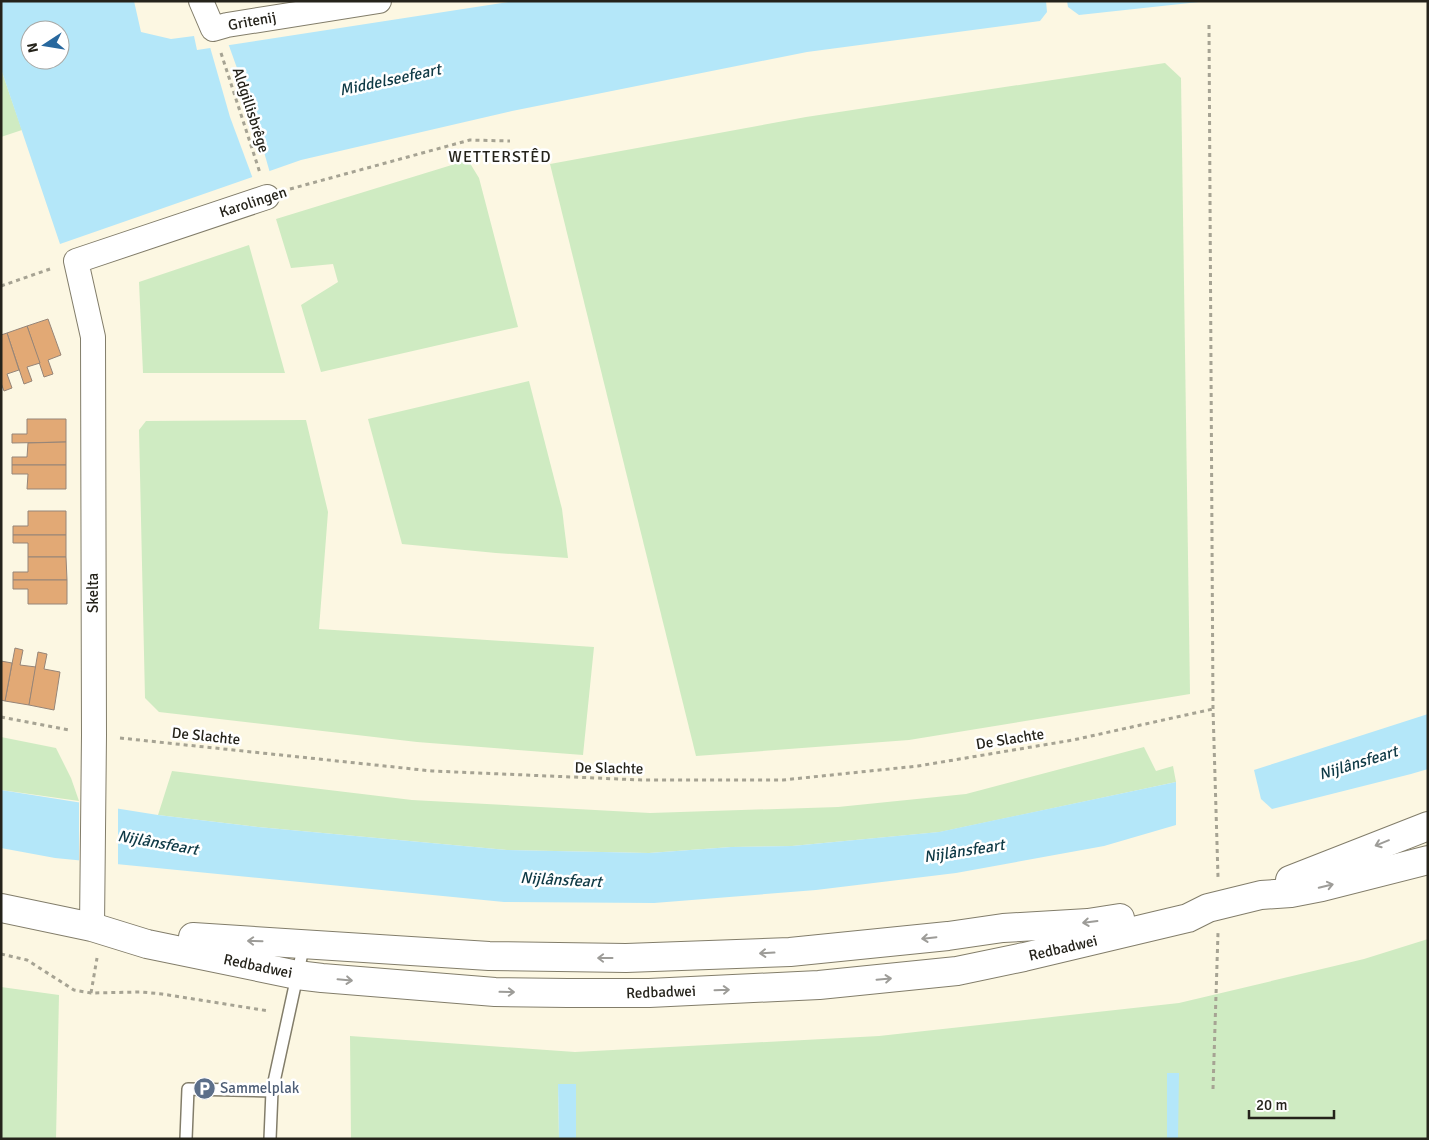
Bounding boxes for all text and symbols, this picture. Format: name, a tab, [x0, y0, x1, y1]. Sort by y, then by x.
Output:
street label: Gritenij	[227, 8, 277, 34]
north arrow	[20, 20, 70, 70]
text: N	[23, 41, 42, 54]
water label: Middelseefeart	[338, 59, 445, 100]
street label: Aldgillisbrêge	[229, 65, 273, 155]
district label: WETTERSTÊD	[448, 147, 552, 167]
street label: Karolingen	[217, 183, 289, 221]
street label: Skelta	[84, 573, 102, 613]
street label: De Slachte	[171, 723, 241, 749]
street label: De Slachte	[975, 725, 1045, 753]
water label: Nijlânsfeart	[1316, 741, 1402, 784]
street label: De Slachte	[574, 758, 644, 778]
water label: Nijlânsfeart	[116, 826, 202, 860]
water label: Nijlânsfeart	[922, 834, 1008, 867]
one-way arrow	[1375, 839, 1390, 849]
water label: Nijlânsfeart	[520, 868, 604, 892]
one-way arrow	[1318, 881, 1334, 890]
one-way arrow	[1083, 917, 1099, 927]
street label: Redbadwei	[1027, 931, 1099, 965]
one-way arrow	[921, 933, 937, 943]
one-way arrow	[247, 937, 263, 946]
one-way arrow	[759, 949, 775, 958]
street label: Redbadwei	[222, 950, 294, 982]
one-way arrow	[597, 953, 613, 963]
one-way arrow	[876, 974, 892, 984]
one-way arrow	[337, 976, 353, 985]
street label: Redbadwei	[626, 982, 696, 1002]
one-way arrow	[714, 985, 730, 995]
one-way arrow	[499, 987, 515, 997]
parking icon: Sammelplak	[192, 1076, 216, 1100]
place label: Sammelplak	[220, 1079, 300, 1097]
scale bar	[1249, 1088, 1334, 1120]
text: 20 m	[1256, 1096, 1287, 1114]

